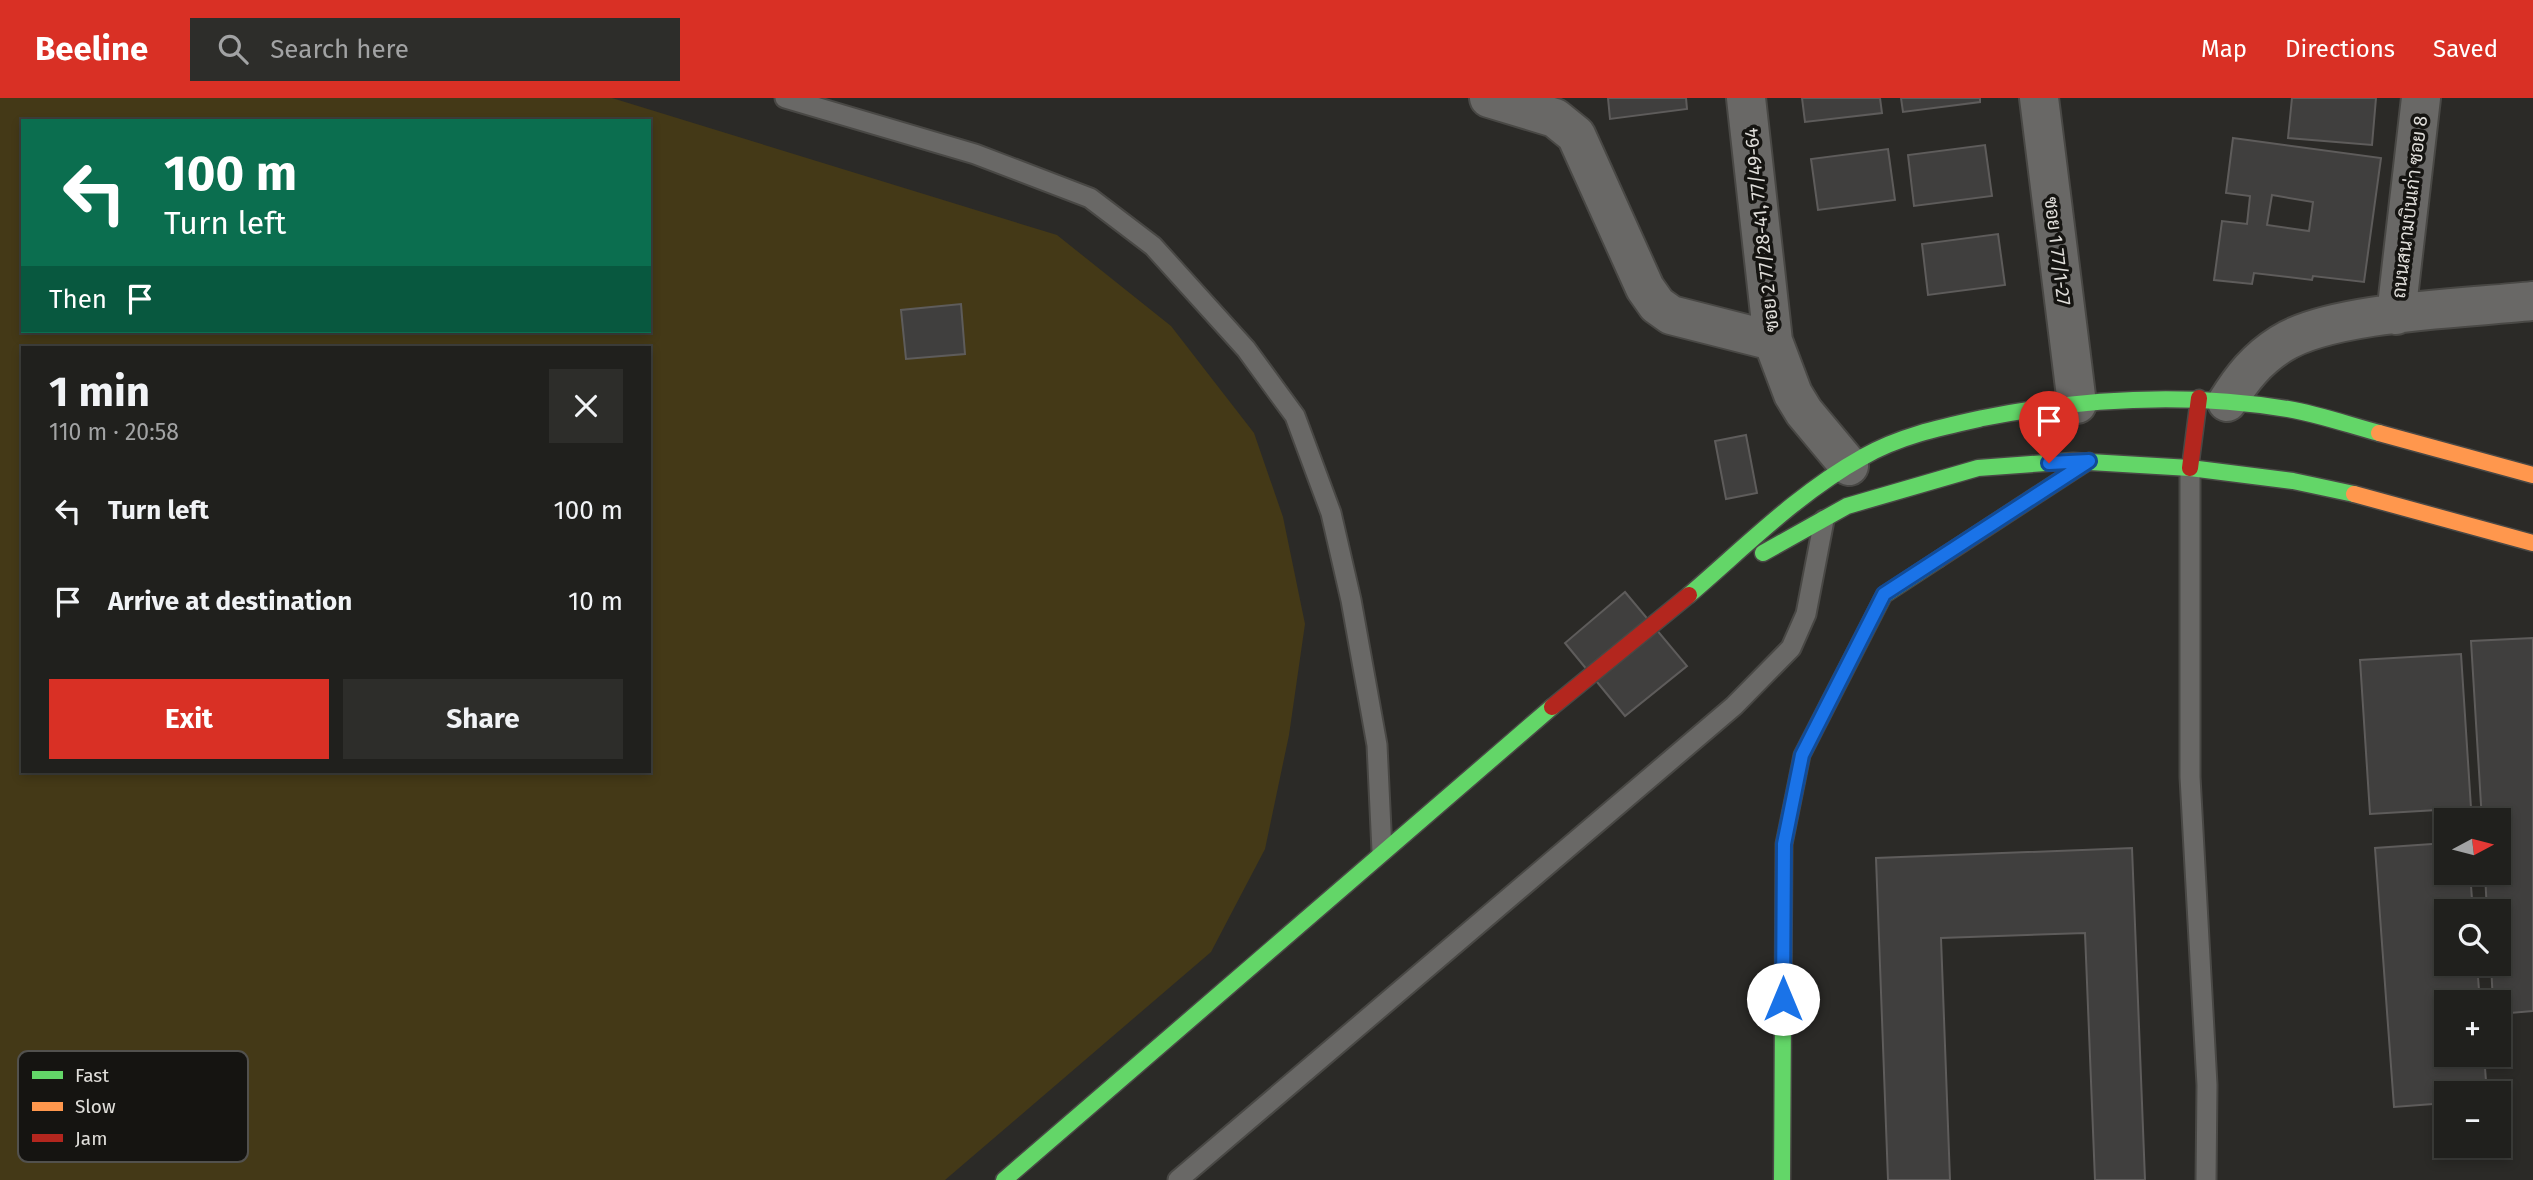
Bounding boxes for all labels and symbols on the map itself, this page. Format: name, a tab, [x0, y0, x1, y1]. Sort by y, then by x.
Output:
street label: ถนนสนามบินเก่า ซอย 8	[2387, 114, 2432, 300]
street label: ซอย 2 77/28-41, 77/49-64	[1739, 127, 1784, 333]
street label: ซอย 1 77/1-27	[2039, 195, 2076, 307]
pin	[2019, 391, 2079, 463]
north arrow	[2434, 808, 2511, 886]
position arrow	[1746, 962, 1820, 1036]
legend	[18, 1051, 248, 1162]
text: Fast	[75, 1064, 109, 1087]
text: Slow	[75, 1095, 116, 1118]
text: Jam	[75, 1127, 107, 1150]

